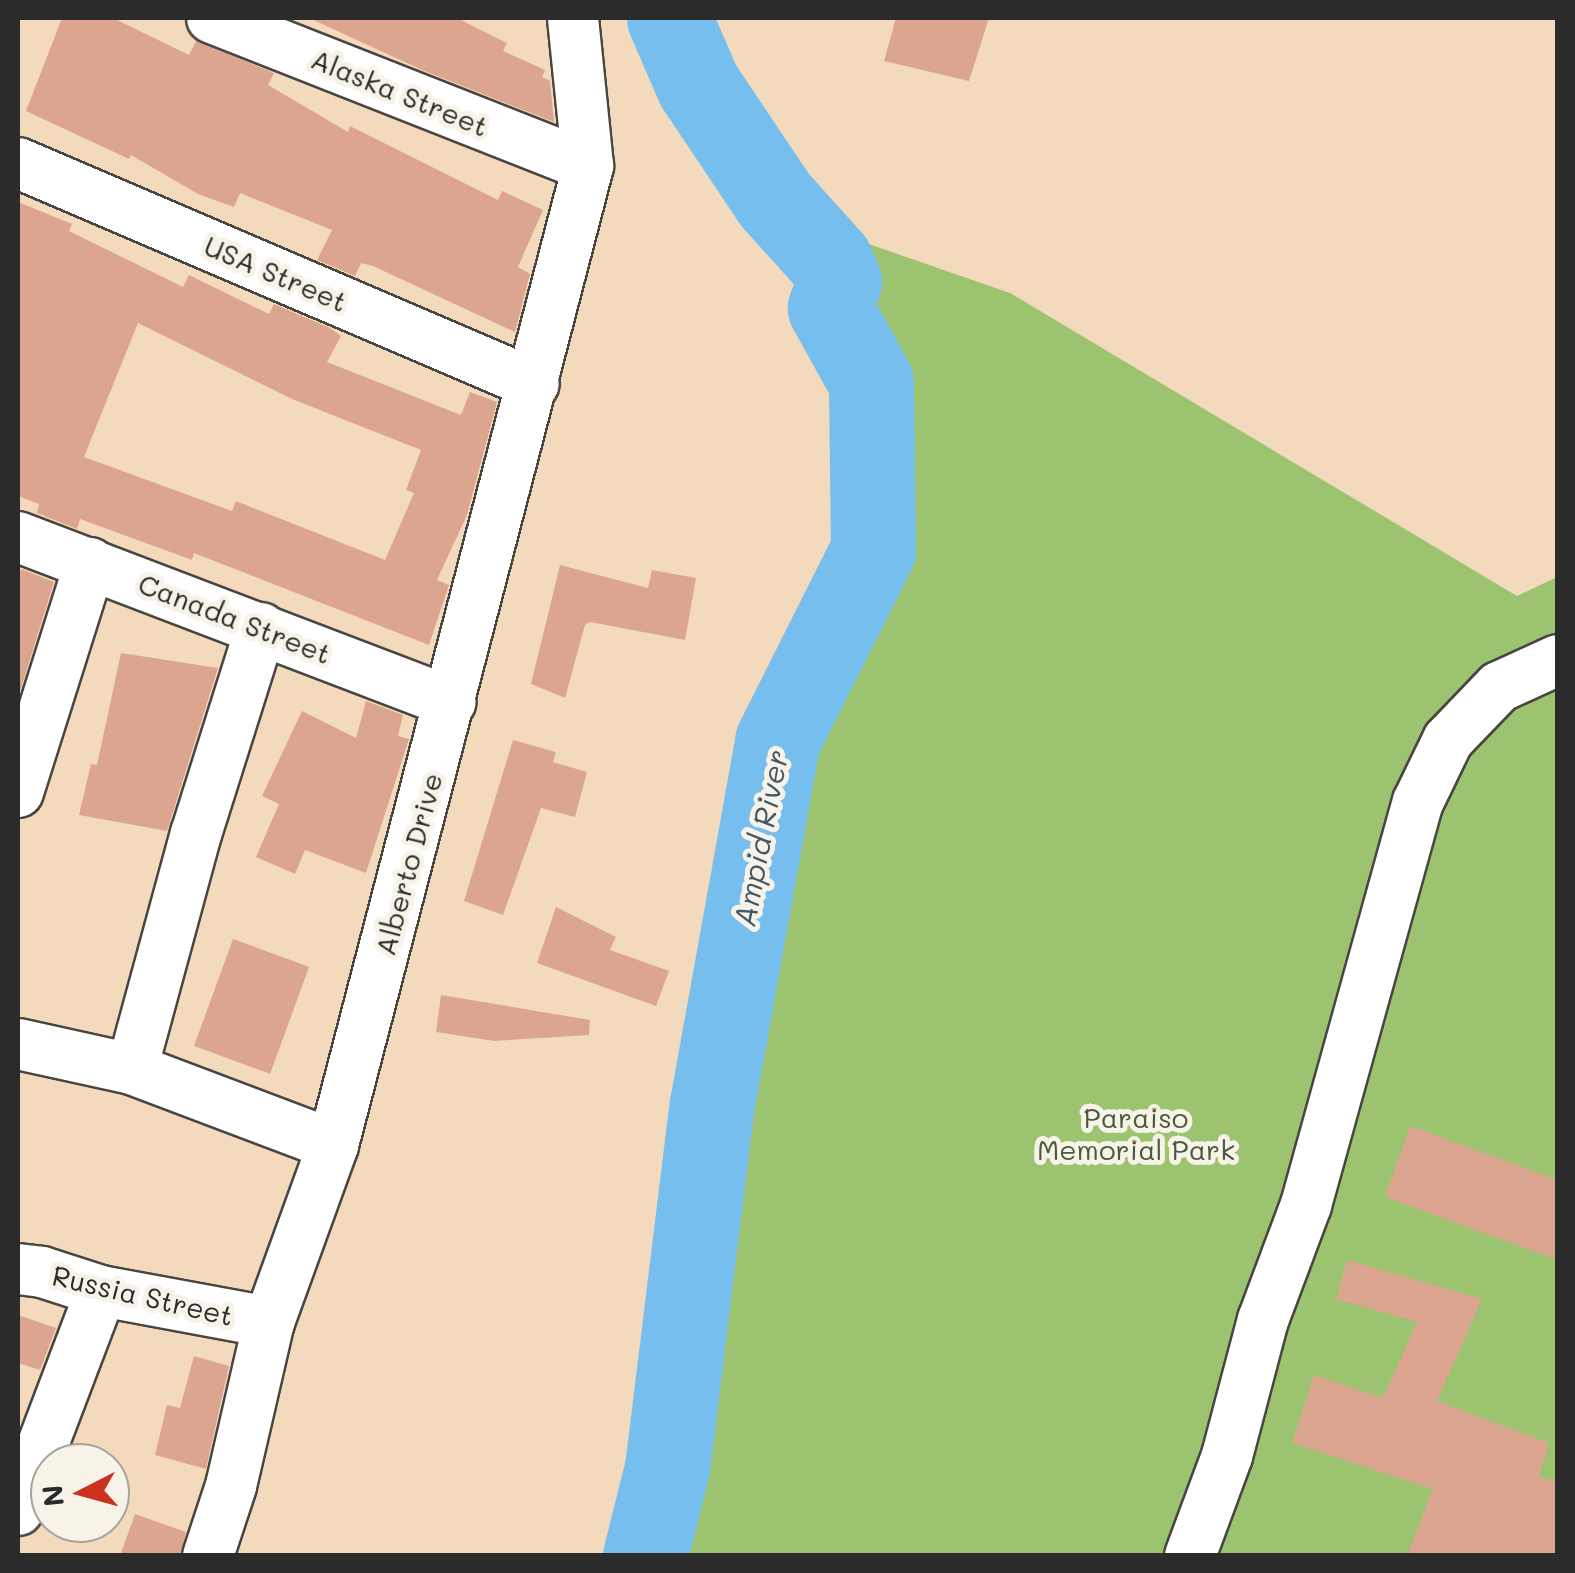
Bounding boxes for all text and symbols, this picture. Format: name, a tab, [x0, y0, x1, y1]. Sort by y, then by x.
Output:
street label: Alaska Street	[307, 41, 493, 143]
street label: USA Street	[200, 228, 352, 318]
street label: Canada Street	[134, 566, 336, 670]
water label: Ampid River	[725, 747, 795, 929]
street label: Alberto Drive	[368, 769, 448, 959]
park label: Paraiso Memorial Park	[1037, 1100, 1235, 1166]
street label: Russia Street	[49, 1258, 237, 1332]
north arrow	[30, 1443, 130, 1543]
text: N	[33, 1483, 71, 1508]

